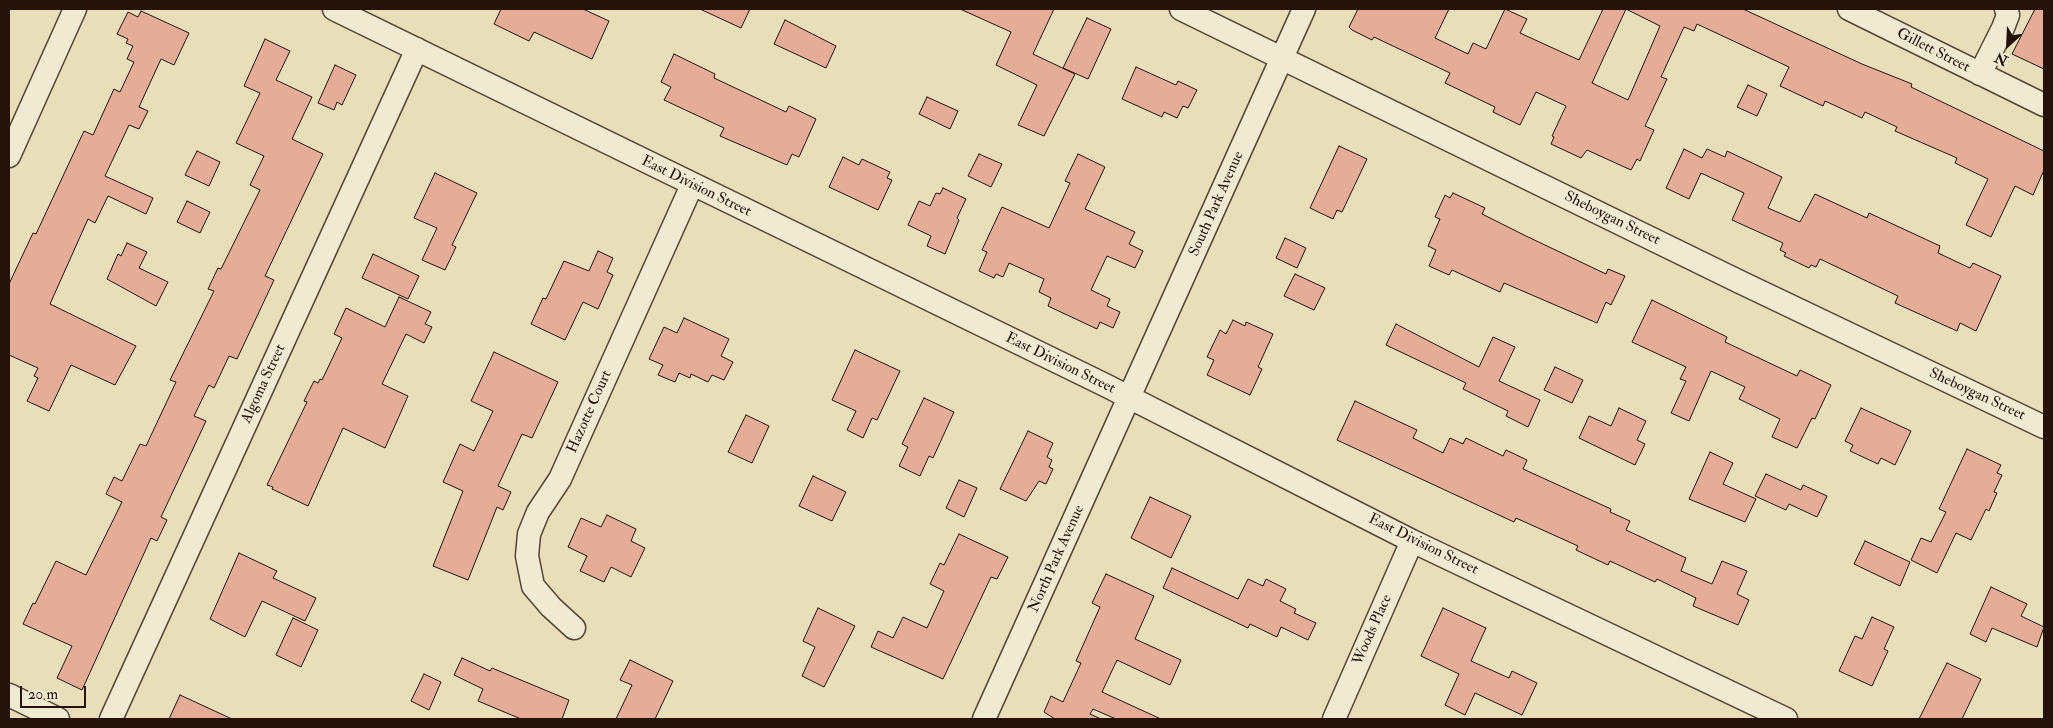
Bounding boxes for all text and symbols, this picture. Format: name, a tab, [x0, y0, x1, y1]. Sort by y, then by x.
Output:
north arrow	[1983, 20, 2033, 70]
street label: Gillett Street	[1893, 25, 1973, 77]
text: N	[1992, 49, 2011, 69]
street label: South Park Avenue	[1186, 149, 1248, 259]
street label: East Division Street	[638, 153, 754, 221]
street label: Sheboygan Street	[1561, 188, 1663, 250]
street label: East Division Street	[1002, 330, 1118, 398]
street label: Algoma Street	[238, 342, 290, 426]
street label: Sheboygan Street	[1926, 365, 2028, 425]
street label: Hazotte Court	[564, 368, 616, 456]
street label: North Park Avenue	[1025, 503, 1089, 615]
street label: East Division Street	[1365, 511, 1481, 579]
street label: Woods Place	[1349, 592, 1397, 668]
scale bar	[22, 676, 89, 708]
text: 20 m	[28, 685, 58, 704]

